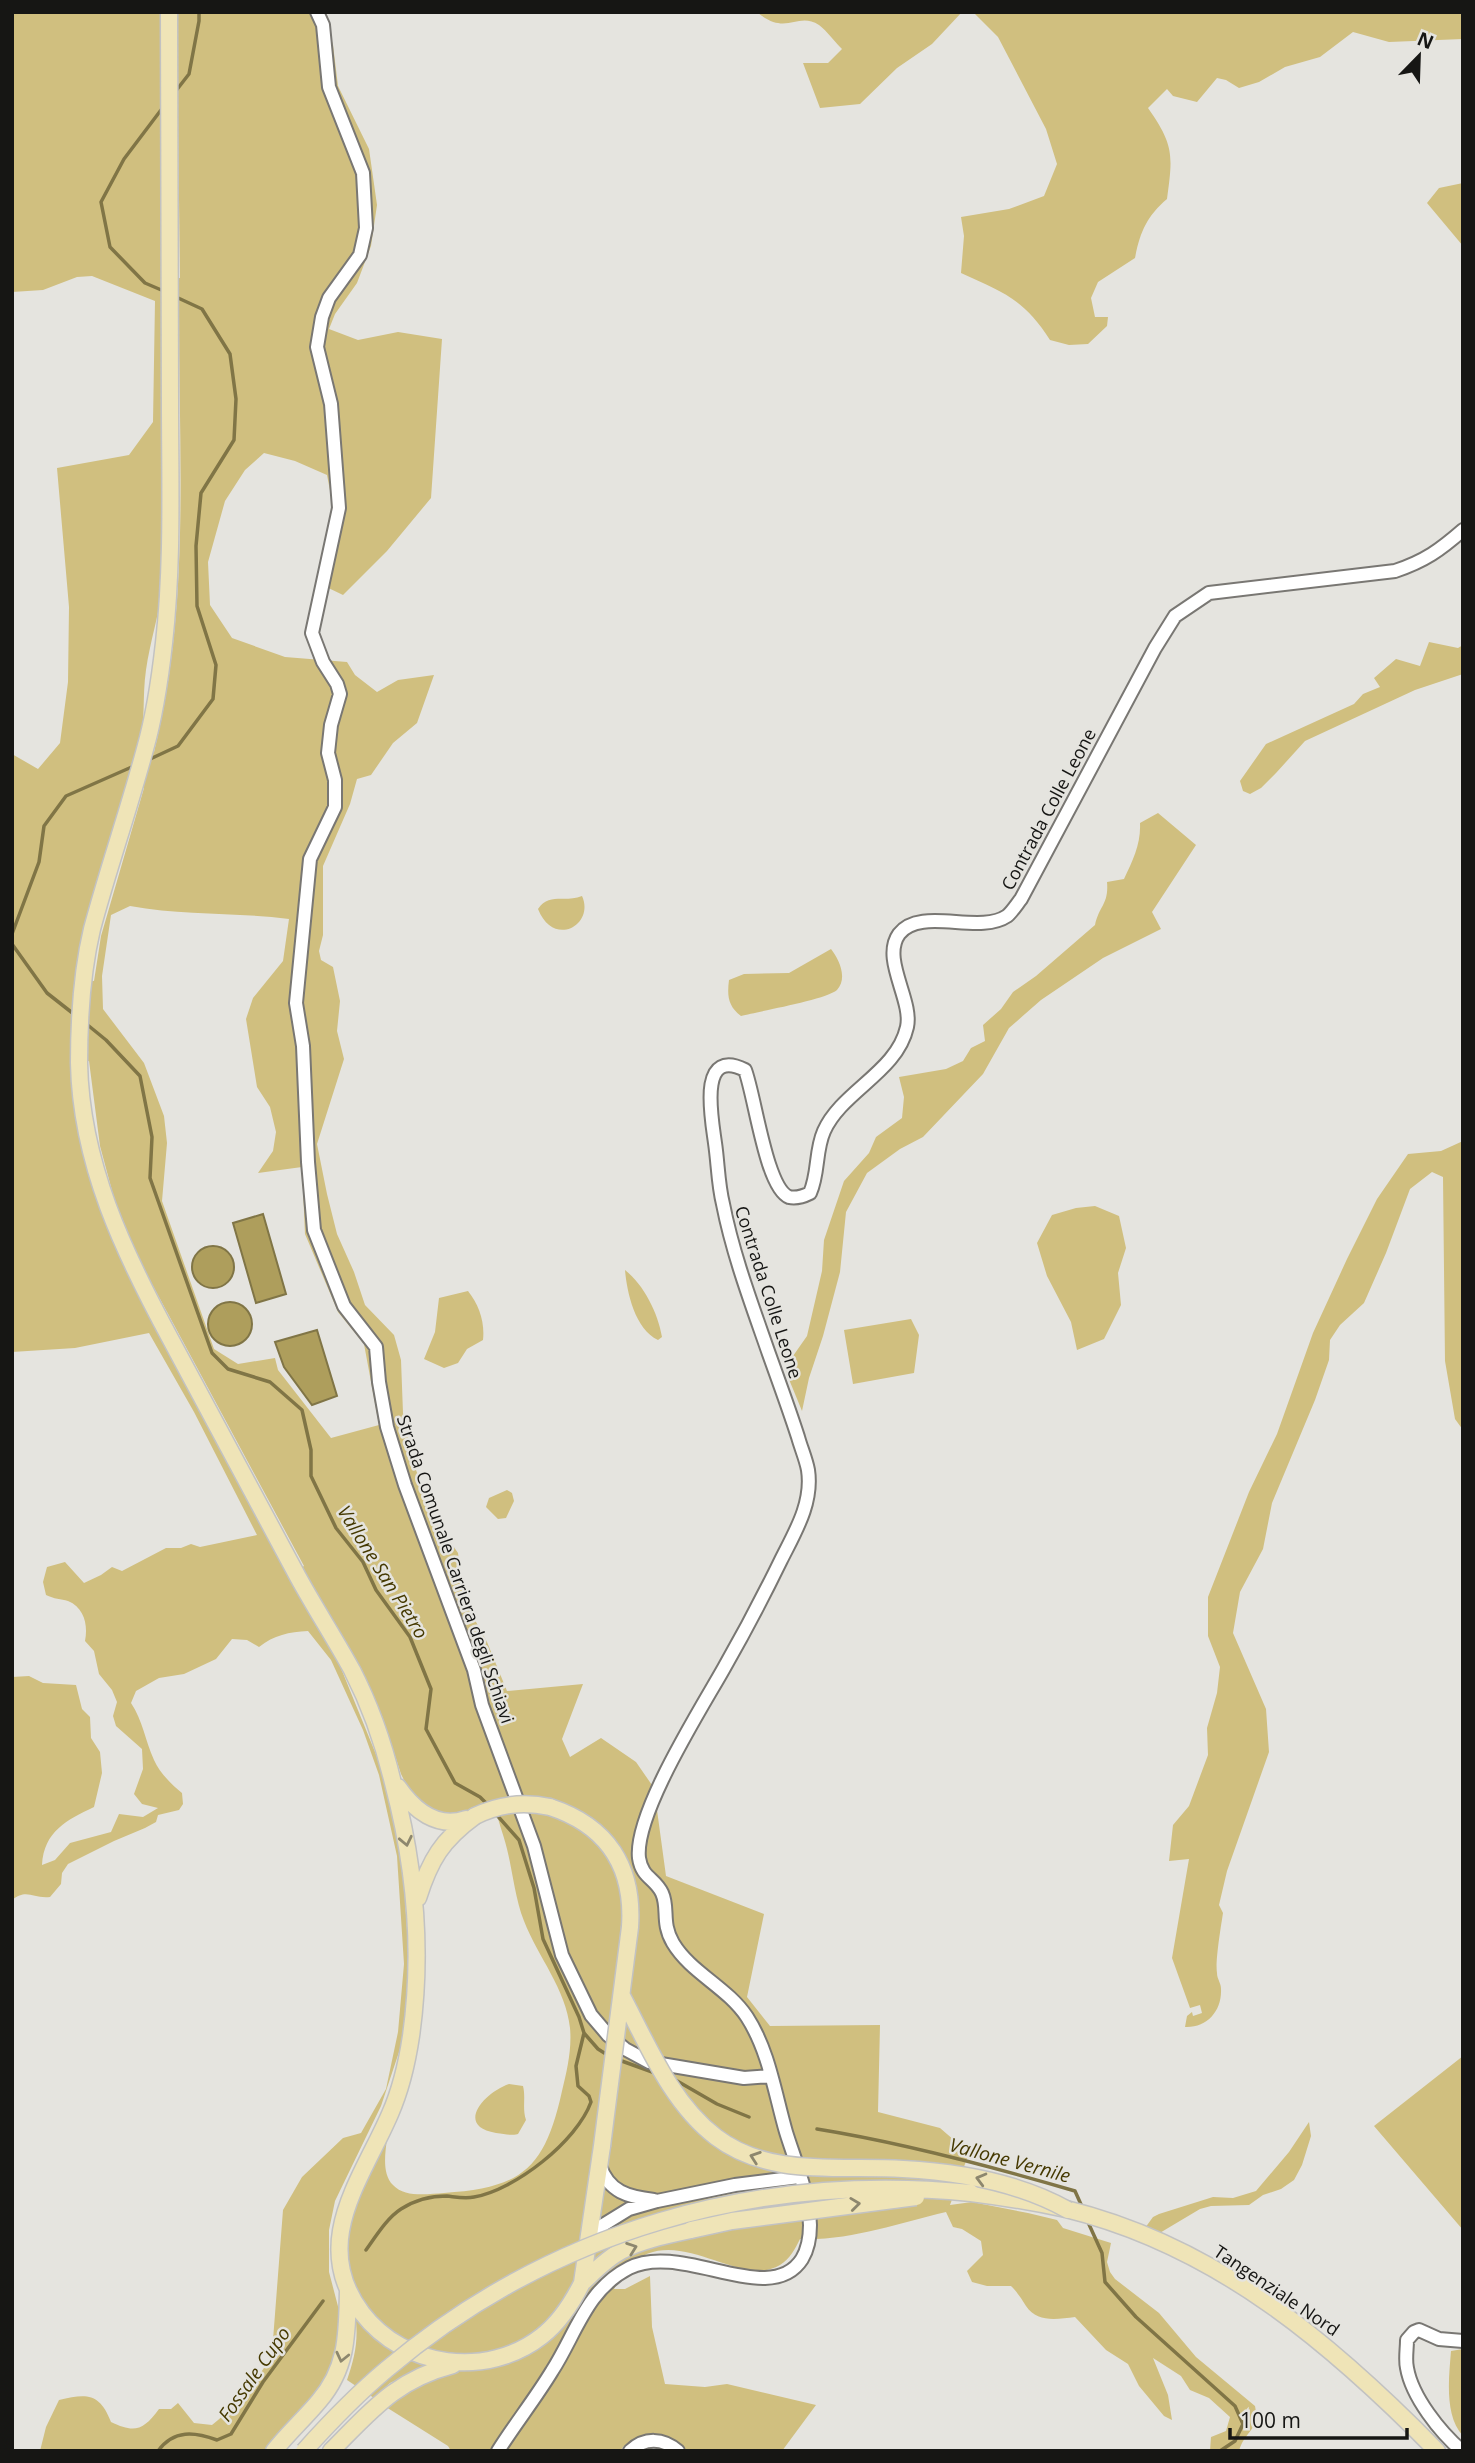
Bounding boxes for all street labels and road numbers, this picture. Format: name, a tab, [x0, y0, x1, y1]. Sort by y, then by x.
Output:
street label: Contrada Colle Leone	[995, 724, 1101, 894]
street label: Contrada Colle Leone	[730, 1203, 808, 1381]
street label: Strada Comunale Carriera degli Schiavi	[392, 1412, 520, 1726]
street label: Tangenziale Nord	[1209, 2239, 1345, 2341]

